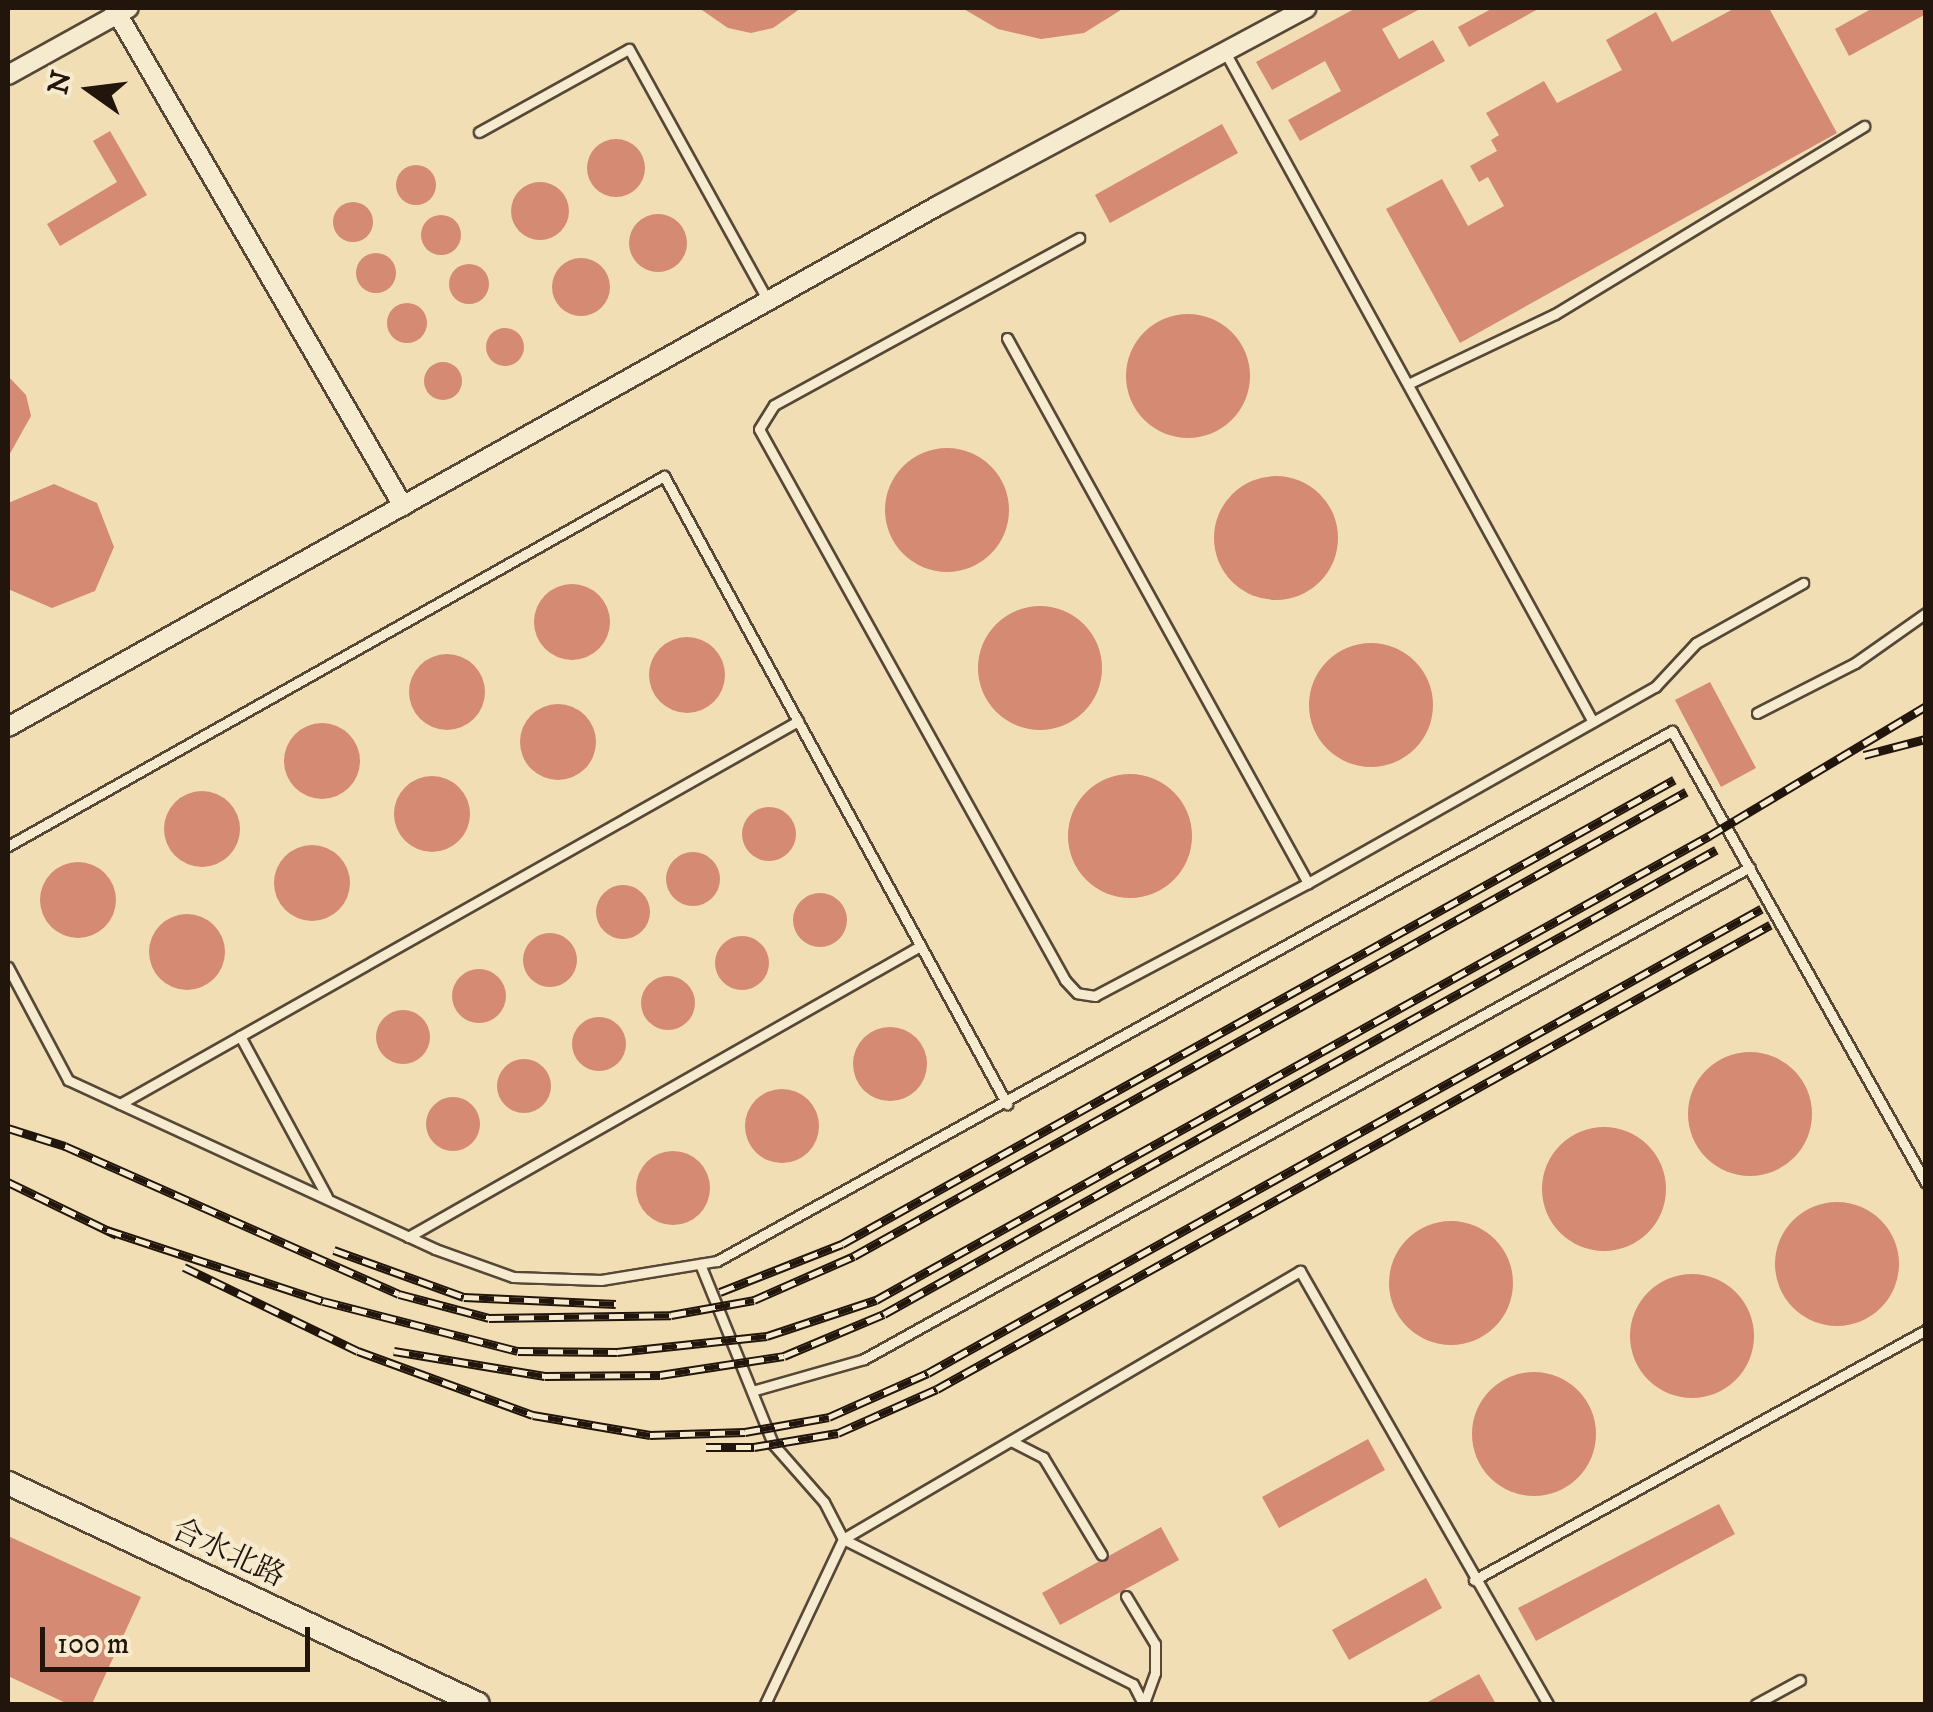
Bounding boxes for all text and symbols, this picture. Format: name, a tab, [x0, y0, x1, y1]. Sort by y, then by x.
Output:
north arrow	[40, 40, 140, 140]
text: N	[41, 67, 80, 98]
street label: 合水北路	[166, 1512, 290, 1596]
scale bar	[45, 1607, 315, 1669]
text: 100 m	[57, 1626, 129, 1663]

